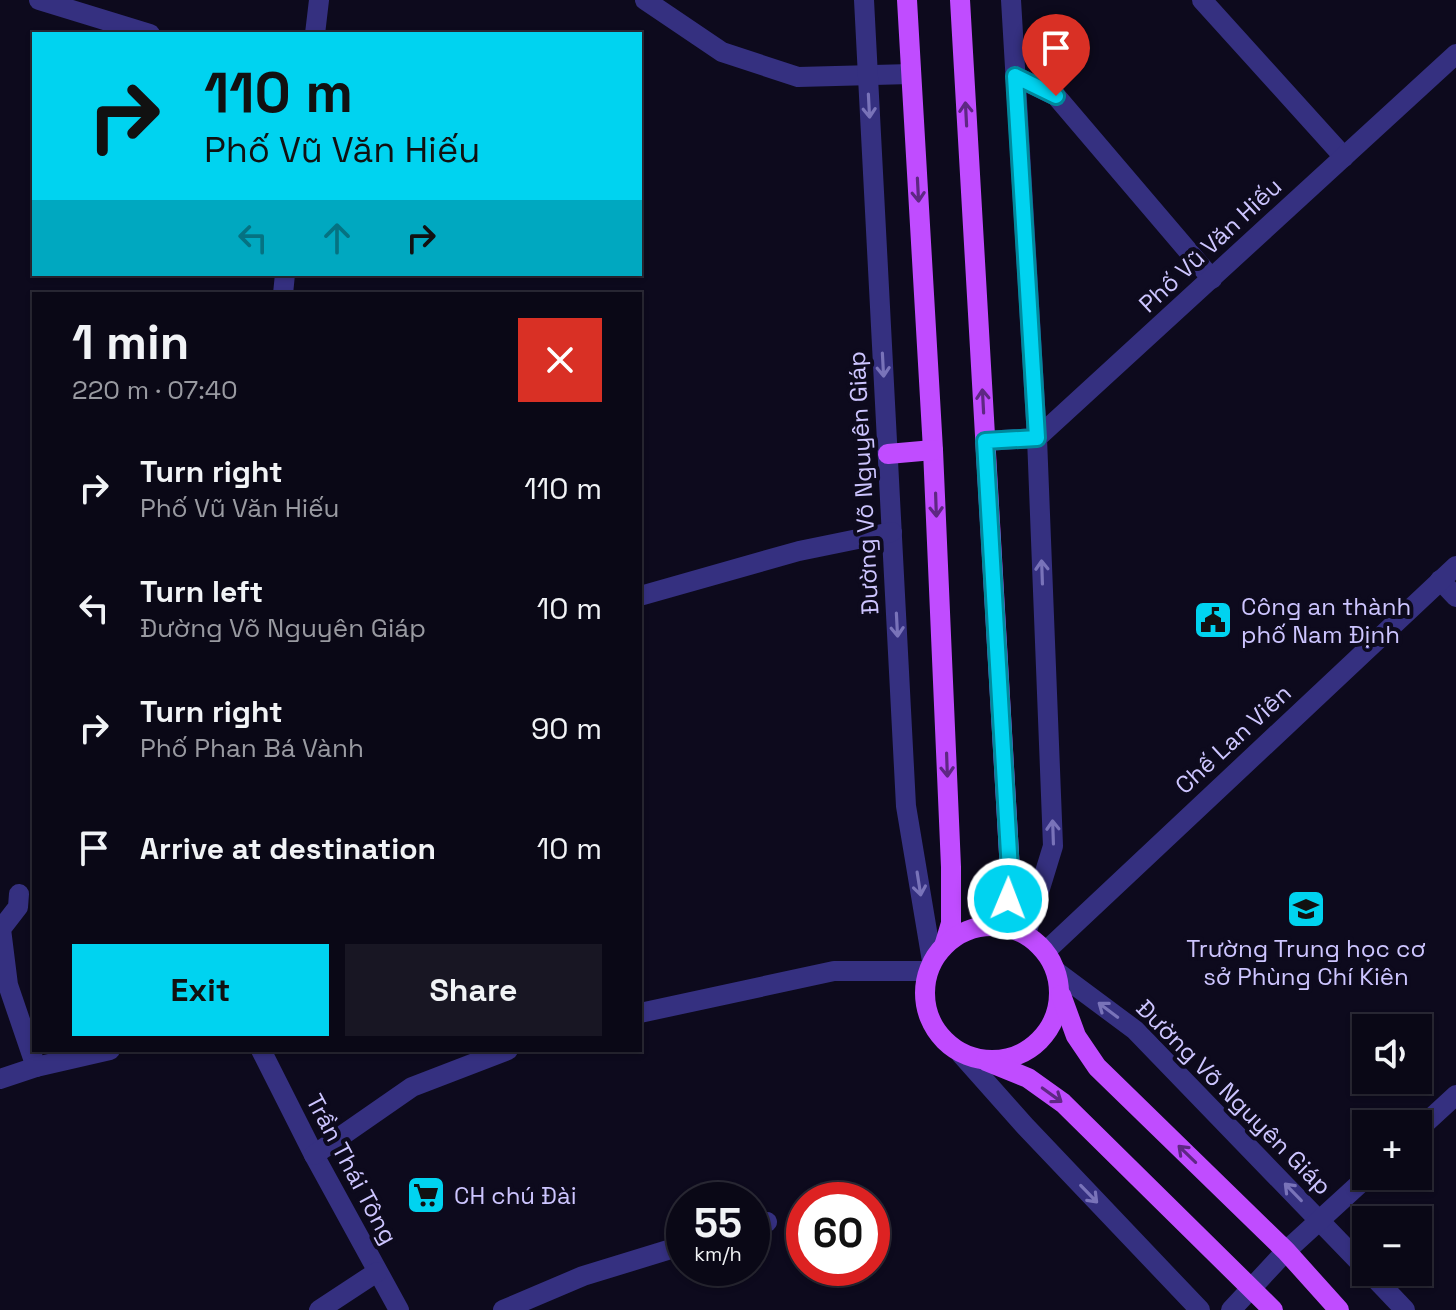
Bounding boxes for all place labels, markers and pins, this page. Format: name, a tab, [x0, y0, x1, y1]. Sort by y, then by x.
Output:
pin	[1022, 14.0, 1090, 96]
place label: Công an thành phố Nam Định	[1241, 591, 1411, 650]
public building icon: Công an thành phố Nam Định	[1192, 599, 1234, 641]
school or university icon: Trường Trung học cơ sở Phùng Chí Kiên	[1285, 888, 1327, 930]
place label: Trường Trung học cơ sở Phùng Chí Kiên	[1186, 933, 1426, 992]
supermarket icon: CH chú Đài	[405, 1174, 447, 1216]
place label: CH chú Đài	[454, 1180, 577, 1211]

